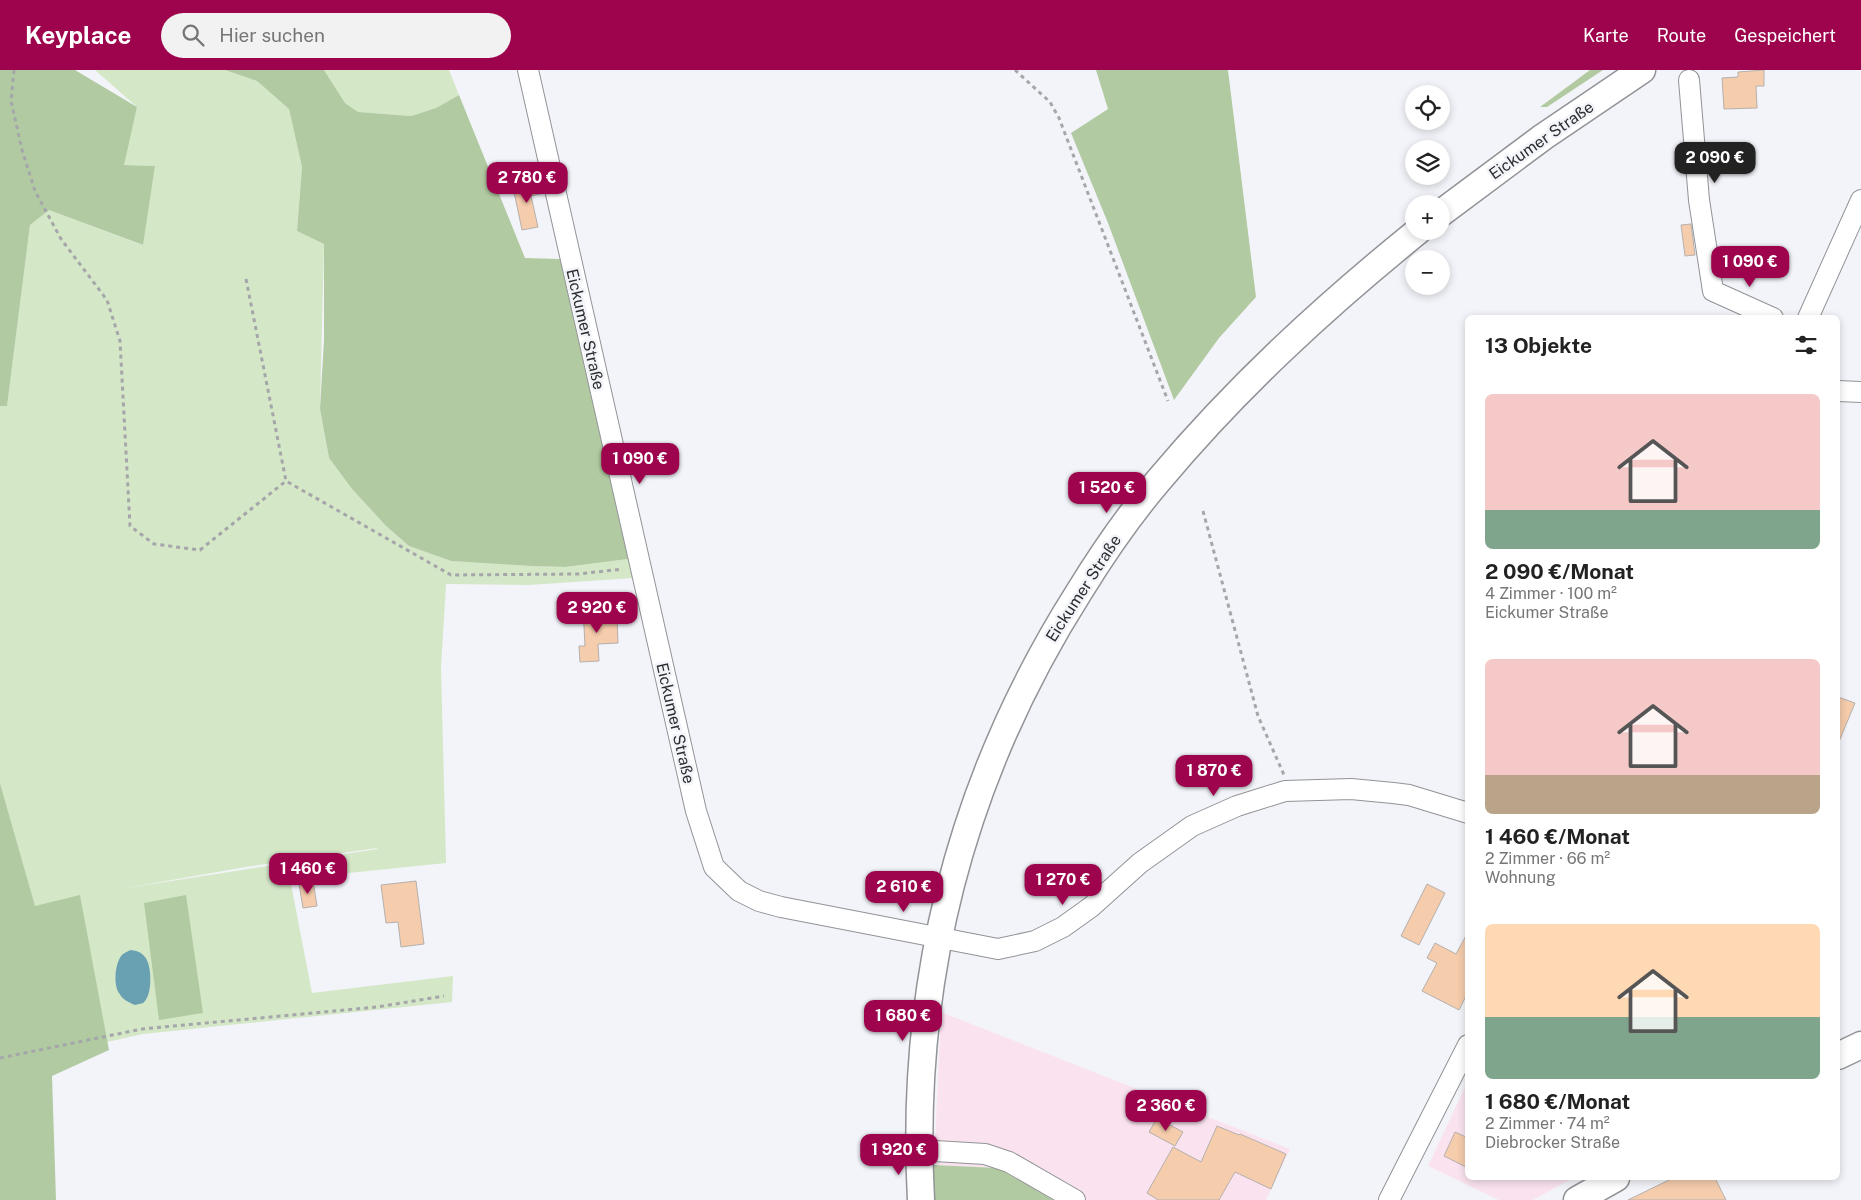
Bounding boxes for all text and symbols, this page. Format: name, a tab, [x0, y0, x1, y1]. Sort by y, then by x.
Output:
search box	[161, 13, 511, 58]
text: Keyplace	[25, 21, 131, 49]
icon: search	[179, 21, 207, 49]
text: Hier suchen	[219, 24, 325, 46]
text: Karte	[1583, 25, 1629, 46]
text: Route	[1657, 25, 1706, 46]
text: Gespeichert	[1734, 25, 1836, 46]
map controls	[1405, 85, 1450, 295]
button: locate	[1405, 85, 1450, 130]
street label: Eickumer Straße	[1485, 97, 1597, 184]
button: layers	[1405, 140, 1450, 185]
pin: 2 090 €	[1669, 142, 1761, 184]
text: 2 090 €	[1686, 148, 1744, 167]
pin: 2 780 €	[481, 162, 573, 204]
text: 2 780 €	[498, 168, 556, 187]
button: +	[1405, 195, 1450, 240]
pin: 1 090 €	[1704, 246, 1796, 288]
button: −	[1405, 250, 1450, 295]
text: 1 090 €	[1722, 252, 1778, 271]
street label: Eickumer Straße	[562, 267, 609, 391]
icon: filters	[1792, 331, 1820, 359]
text: 13 Objekte	[1485, 333, 1592, 358]
icon: home	[1608, 426, 1698, 516]
pin: 1 090 €	[594, 442, 686, 485]
text: 1 090 €	[612, 449, 668, 468]
pin: 1 520 €	[1061, 472, 1153, 514]
text: 1 520 €	[1079, 478, 1135, 497]
street label: Eickumer Straße	[1042, 531, 1125, 645]
text: 2 090 €/Monat	[1485, 559, 1634, 584]
text: 4 Zimmer · 100 m²	[1485, 584, 1617, 603]
pin: 2 920 €	[551, 592, 643, 634]
text: 2 920 €	[568, 598, 626, 617]
text: Eickumer Straße	[1485, 603, 1608, 622]
street label: Eickumer Straße	[652, 661, 699, 785]
icon: home	[1608, 691, 1698, 781]
pin: 1 870 €	[1168, 754, 1260, 797]
text: 1 870 €	[1186, 761, 1242, 780]
text: 1 460 €/Monat	[1485, 824, 1630, 849]
text: 2 Zimmer · 66 m²	[1485, 849, 1610, 868]
pin: 1 460 €	[262, 852, 354, 895]
text: 1 460 €	[280, 859, 336, 878]
pin: 1 270 €	[1017, 864, 1109, 906]
text: Wohnung	[1485, 868, 1556, 887]
pin: 2 610 €	[858, 870, 950, 913]
text: 1 270 €	[1036, 870, 1090, 889]
text: 2 610 €	[876, 877, 932, 896]
icon: home	[1608, 956, 1698, 1046]
pin: 1 680 €	[857, 1000, 949, 1042]
text: 1 680 €	[875, 1006, 931, 1025]
text: 1 680 €/Monat	[1485, 1089, 1630, 1114]
pin: 2 360 €	[1120, 1090, 1212, 1132]
text: 2 360 €	[1136, 1096, 1196, 1115]
text: 2 Zimmer · 74 m²	[1485, 1114, 1610, 1133]
text: Diebrocker Straße	[1485, 1133, 1620, 1152]
pin: 1 920 €	[853, 1134, 945, 1176]
text: 1 920 €	[871, 1140, 927, 1159]

